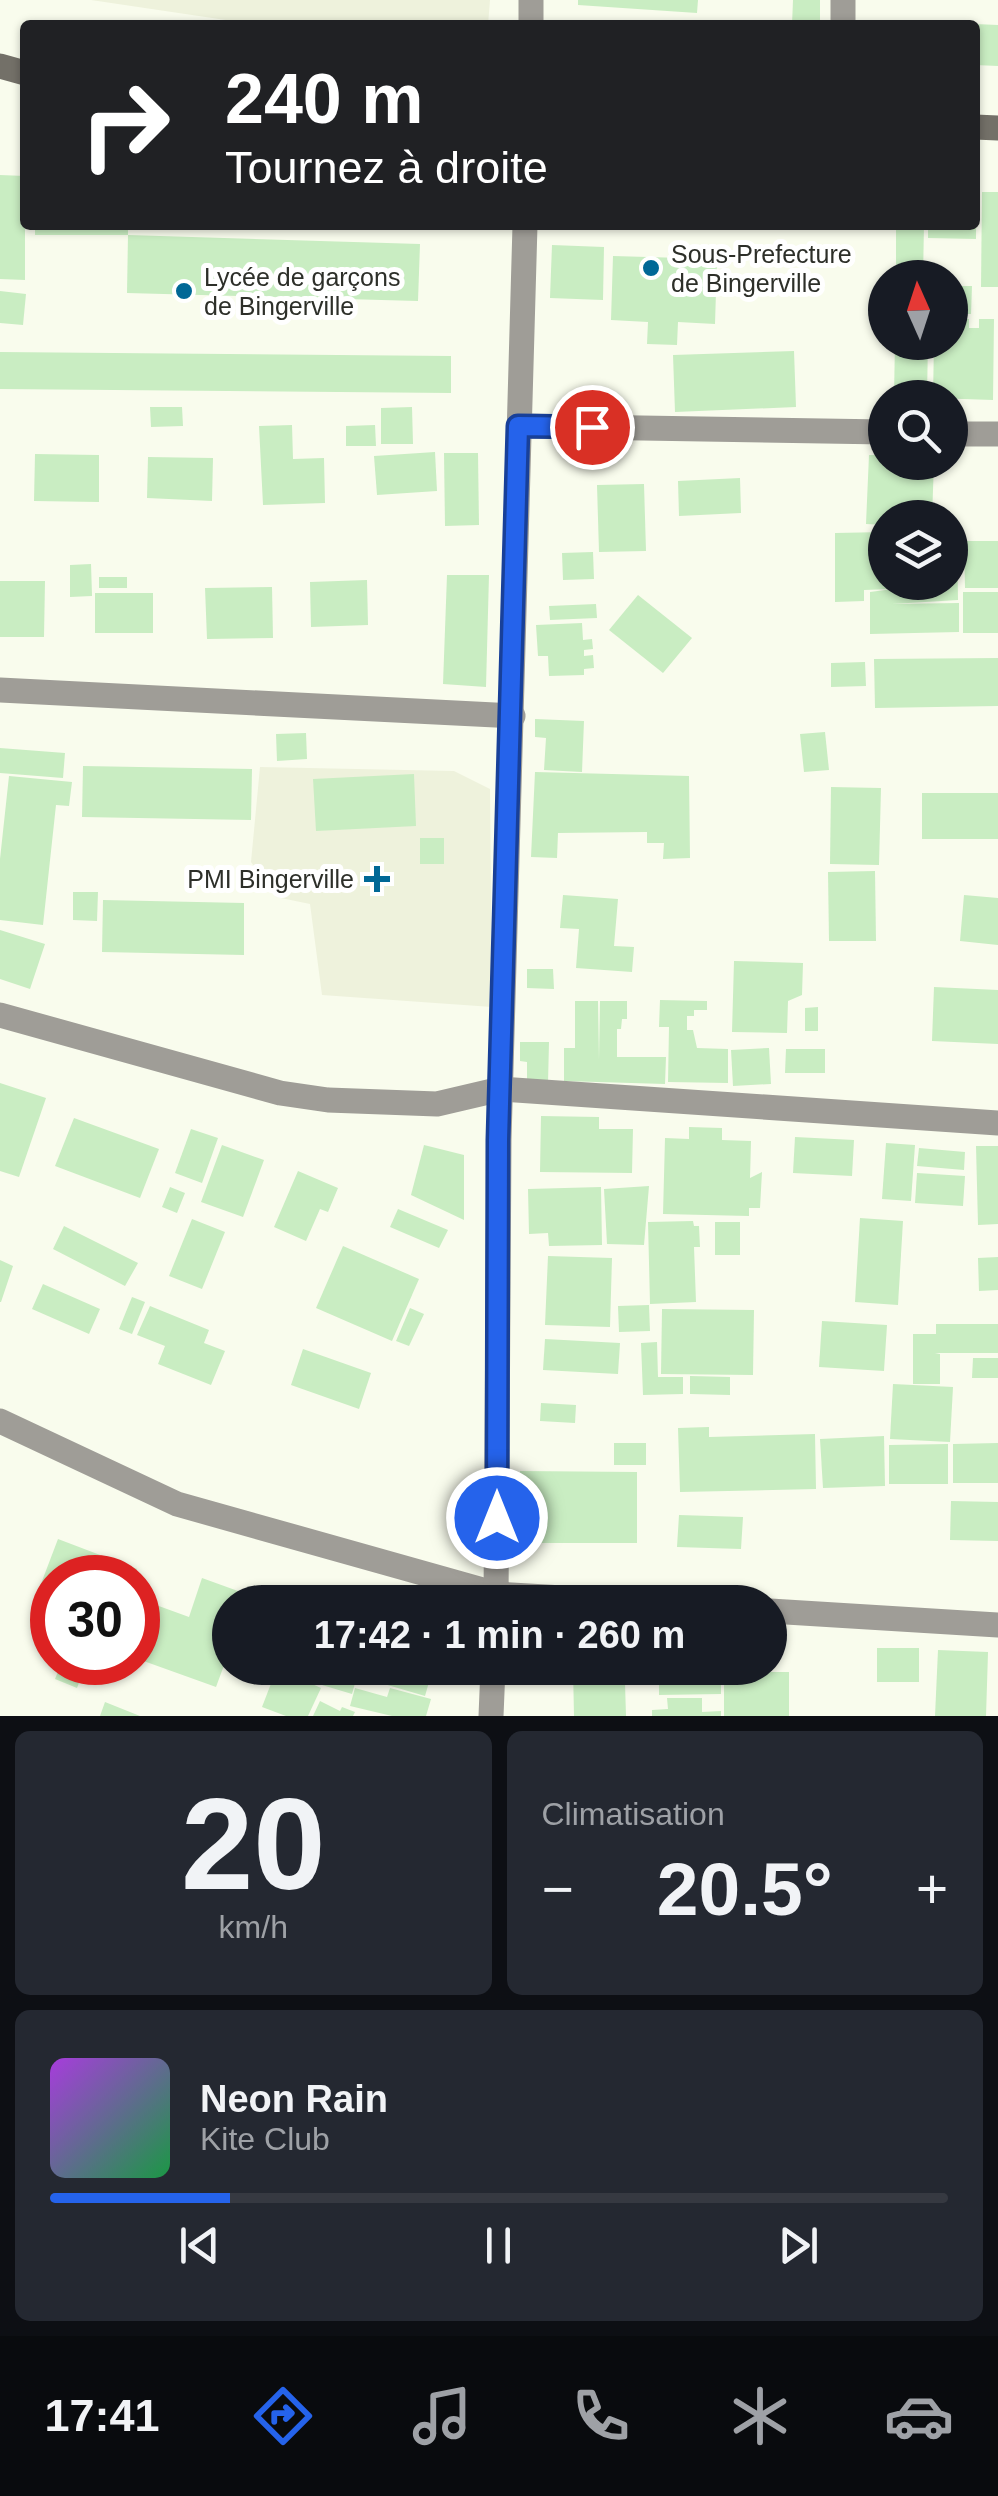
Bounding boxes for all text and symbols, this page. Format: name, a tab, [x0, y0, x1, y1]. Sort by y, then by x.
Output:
icon: right	[60, 60, 190, 190]
text: 240 m	[225, 60, 423, 138]
text: Tournez à droite	[225, 142, 548, 193]
place label: Sous-Prefecture de Bingerville	[671, 240, 852, 297]
marker: Sous-Prefecture de Bingerville	[640, 257, 662, 279]
north arrow	[868, 260, 968, 360]
map controls	[868, 260, 968, 600]
place label: Lycée de garçons de Bingerville	[204, 263, 400, 320]
marker: Lycée de garçons de Bingerville	[173, 280, 195, 302]
button: search	[868, 380, 968, 480]
pin	[550, 385, 635, 470]
icon: arrive	[565, 400, 620, 455]
button: layers	[868, 500, 968, 600]
place label: PMI Bingerville	[187, 865, 354, 893]
marker: PMI Bingerville	[364, 866, 390, 892]
position arrow	[445, 1466, 549, 1570]
speed limit sign: 30	[30, 1555, 160, 1685]
text: 17:42 · 1 min · 260 m	[314, 1614, 685, 1656]
text: 20	[181, 1771, 326, 1917]
text: Climatisation	[542, 1796, 725, 1832]
text: 20.5°	[657, 1847, 833, 1931]
text: −	[542, 1858, 574, 1920]
text: +	[916, 1858, 948, 1920]
text: km/h	[219, 1909, 288, 1945]
text: Neon Rain	[200, 2078, 388, 2120]
text: Kite Club	[200, 2121, 330, 2157]
icon: previous	[172, 2218, 227, 2273]
icon: pause	[471, 2218, 526, 2273]
icon: next	[771, 2218, 826, 2273]
icon: directions	[248, 2381, 318, 2451]
icon: music	[407, 2381, 477, 2451]
icon: phone	[566, 2381, 636, 2451]
icon: climate	[725, 2381, 795, 2451]
icon: car	[884, 2381, 954, 2451]
text: 17:41	[44, 2390, 160, 2441]

